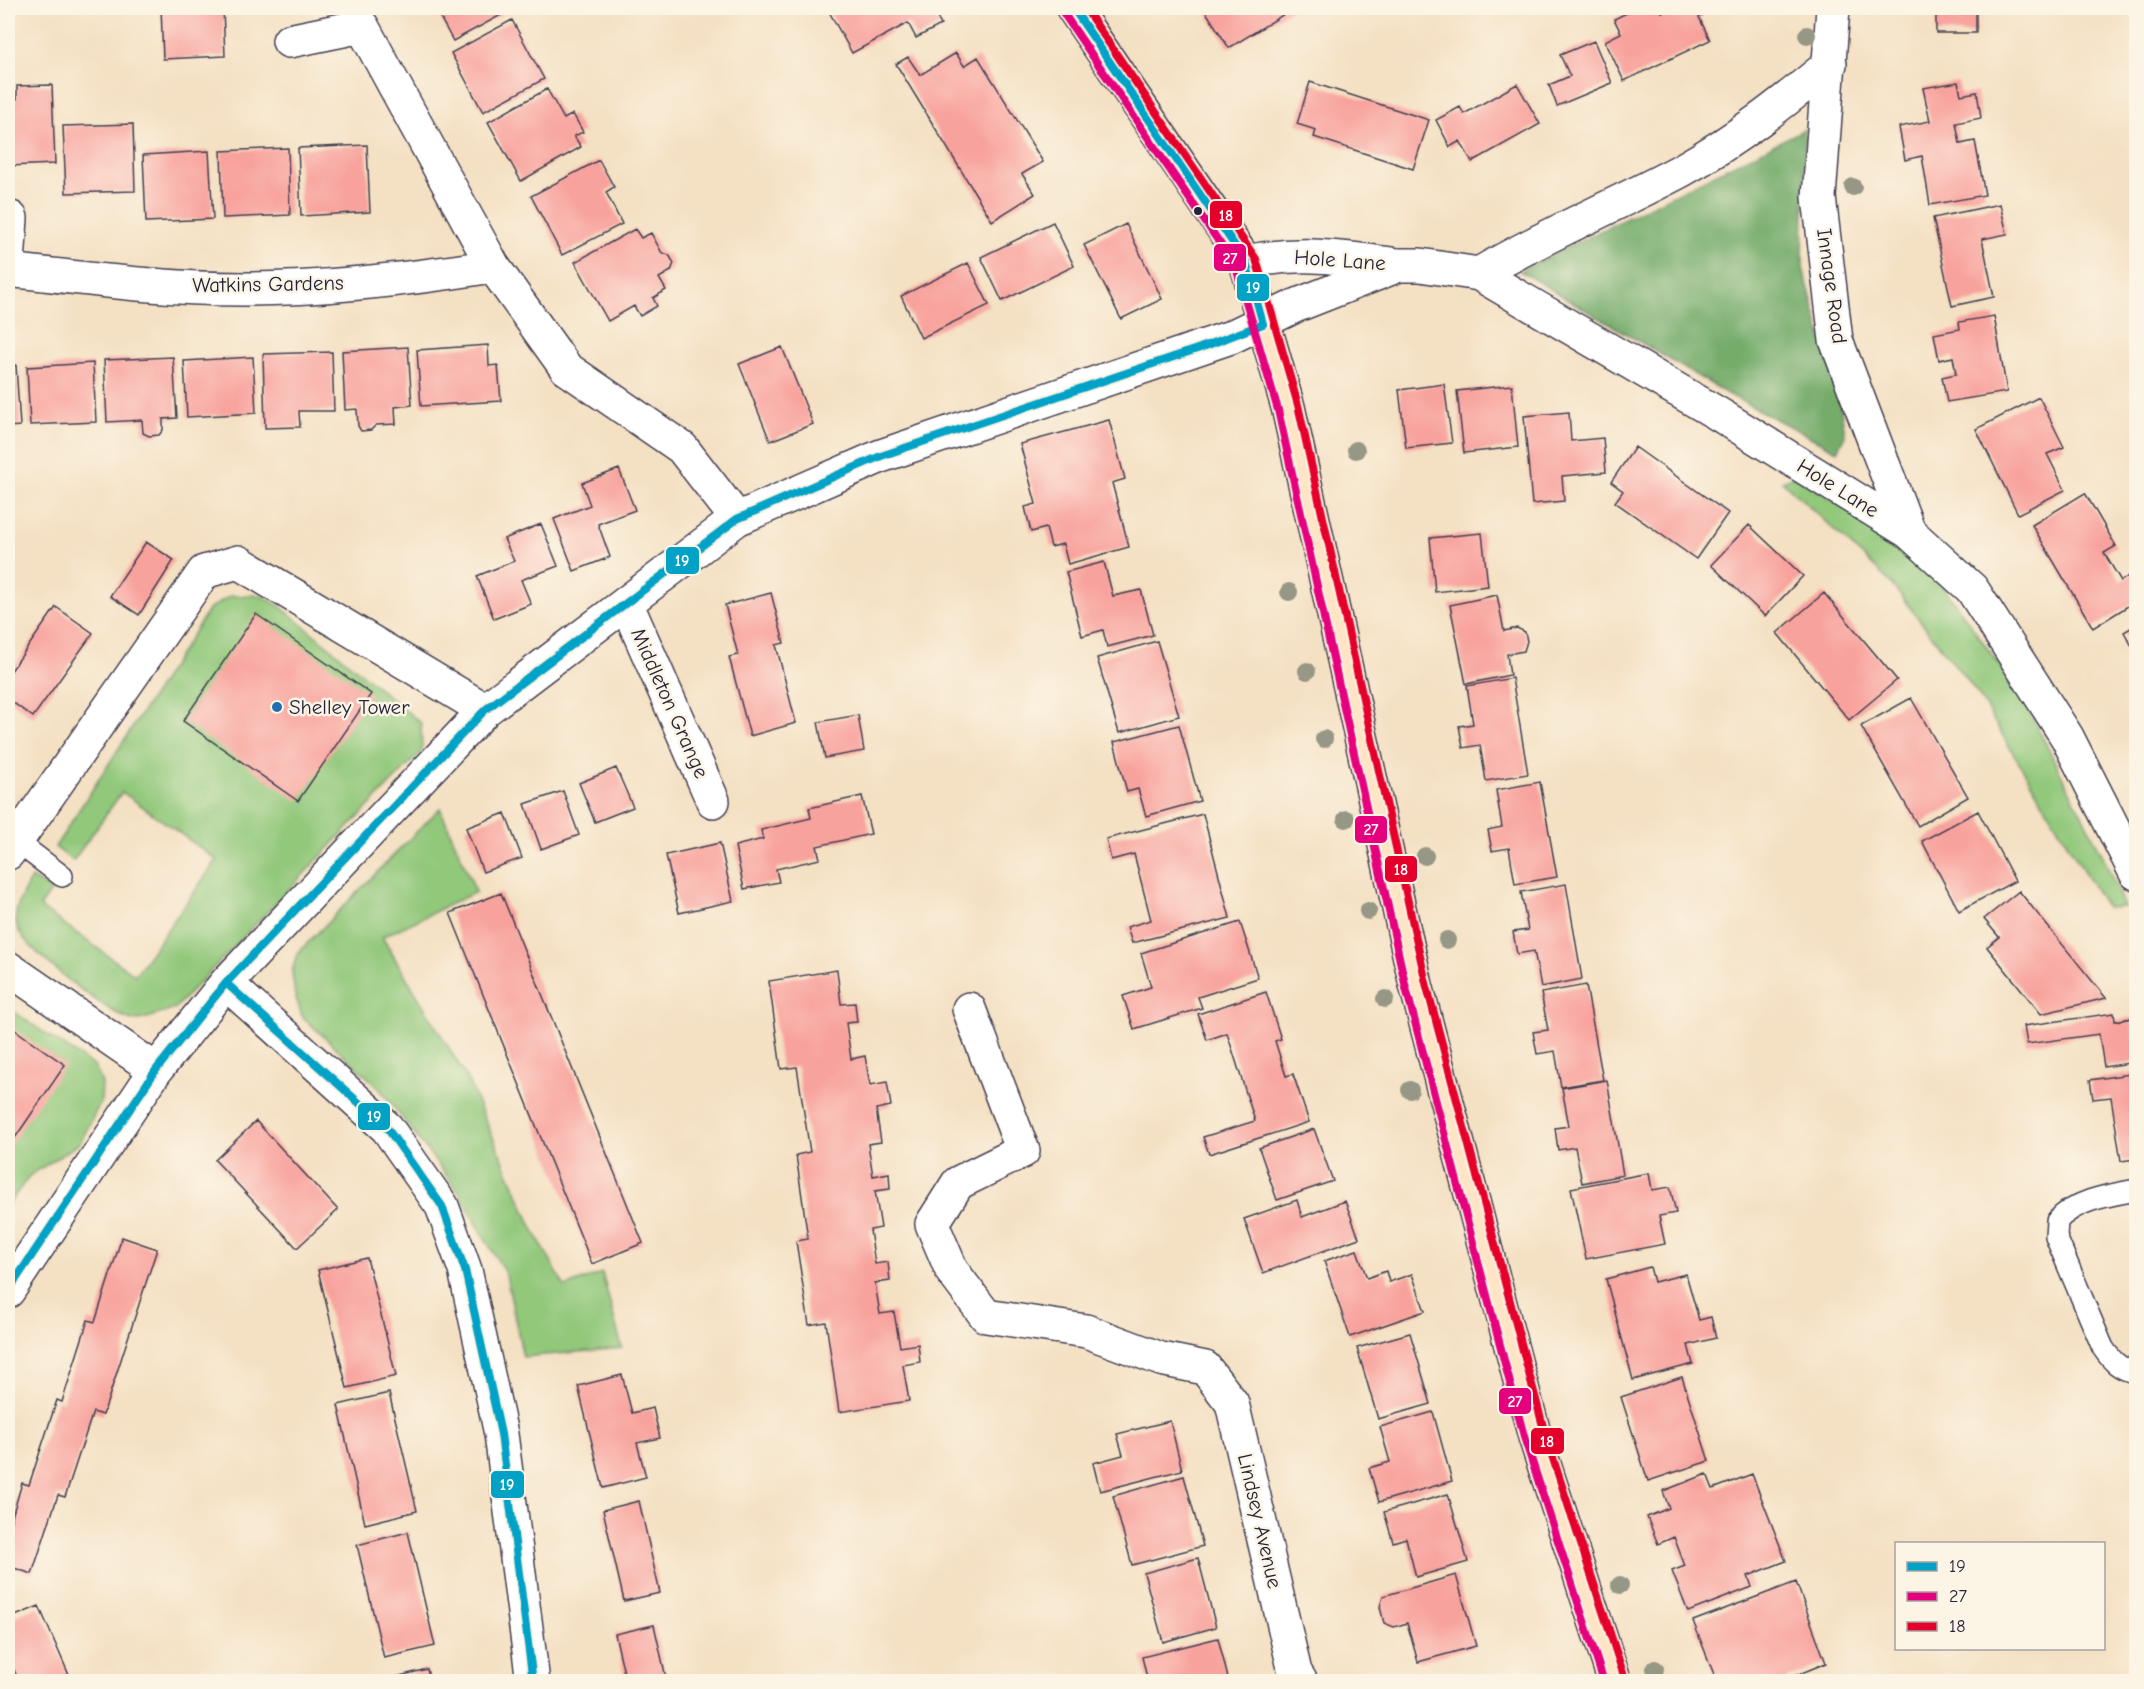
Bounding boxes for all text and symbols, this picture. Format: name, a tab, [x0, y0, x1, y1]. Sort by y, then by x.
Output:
line badge: 18	[1209, 200, 1243, 229]
unlabelled marker	[1192, 205, 1204, 217]
text: 18	[1219, 207, 1233, 225]
street label: Innage Road	[1812, 227, 1852, 345]
line badge: 27	[1213, 243, 1247, 272]
street label: Hole Lane	[1294, 245, 1386, 275]
text: 27	[1222, 250, 1238, 268]
street label: Watkins Gardens	[192, 271, 344, 297]
line badge: 19	[1236, 273, 1270, 302]
text: 19	[1246, 279, 1260, 297]
street label: Hole Lane	[1793, 454, 1883, 522]
line badge: 19	[665, 546, 700, 575]
text: 19	[675, 552, 689, 570]
street label: Middleton Grange	[626, 624, 714, 782]
place label: Shelley Tower	[289, 695, 410, 719]
marker: Shelley Tower	[270, 700, 284, 714]
line badge: 27	[1354, 815, 1388, 844]
text: 27	[1363, 821, 1379, 839]
line badge: 18	[1384, 855, 1418, 883]
text: 18	[1394, 861, 1408, 879]
line badge: 19	[357, 1102, 391, 1131]
text: 19	[367, 1108, 381, 1126]
line badge: 27	[1498, 1387, 1532, 1415]
text: 27	[1507, 1393, 1523, 1411]
line badge: 18	[1530, 1427, 1565, 1455]
text: 18	[1540, 1433, 1554, 1451]
street label: Lindsey Avenue	[1233, 1451, 1287, 1591]
line badge: 19	[490, 1470, 525, 1499]
text: 19	[500, 1476, 514, 1494]
legend	[1895, 1542, 2105, 1650]
text: 19	[1949, 1556, 1966, 1577]
text: 27	[1949, 1586, 1967, 1607]
text: 18	[1949, 1616, 1965, 1637]

